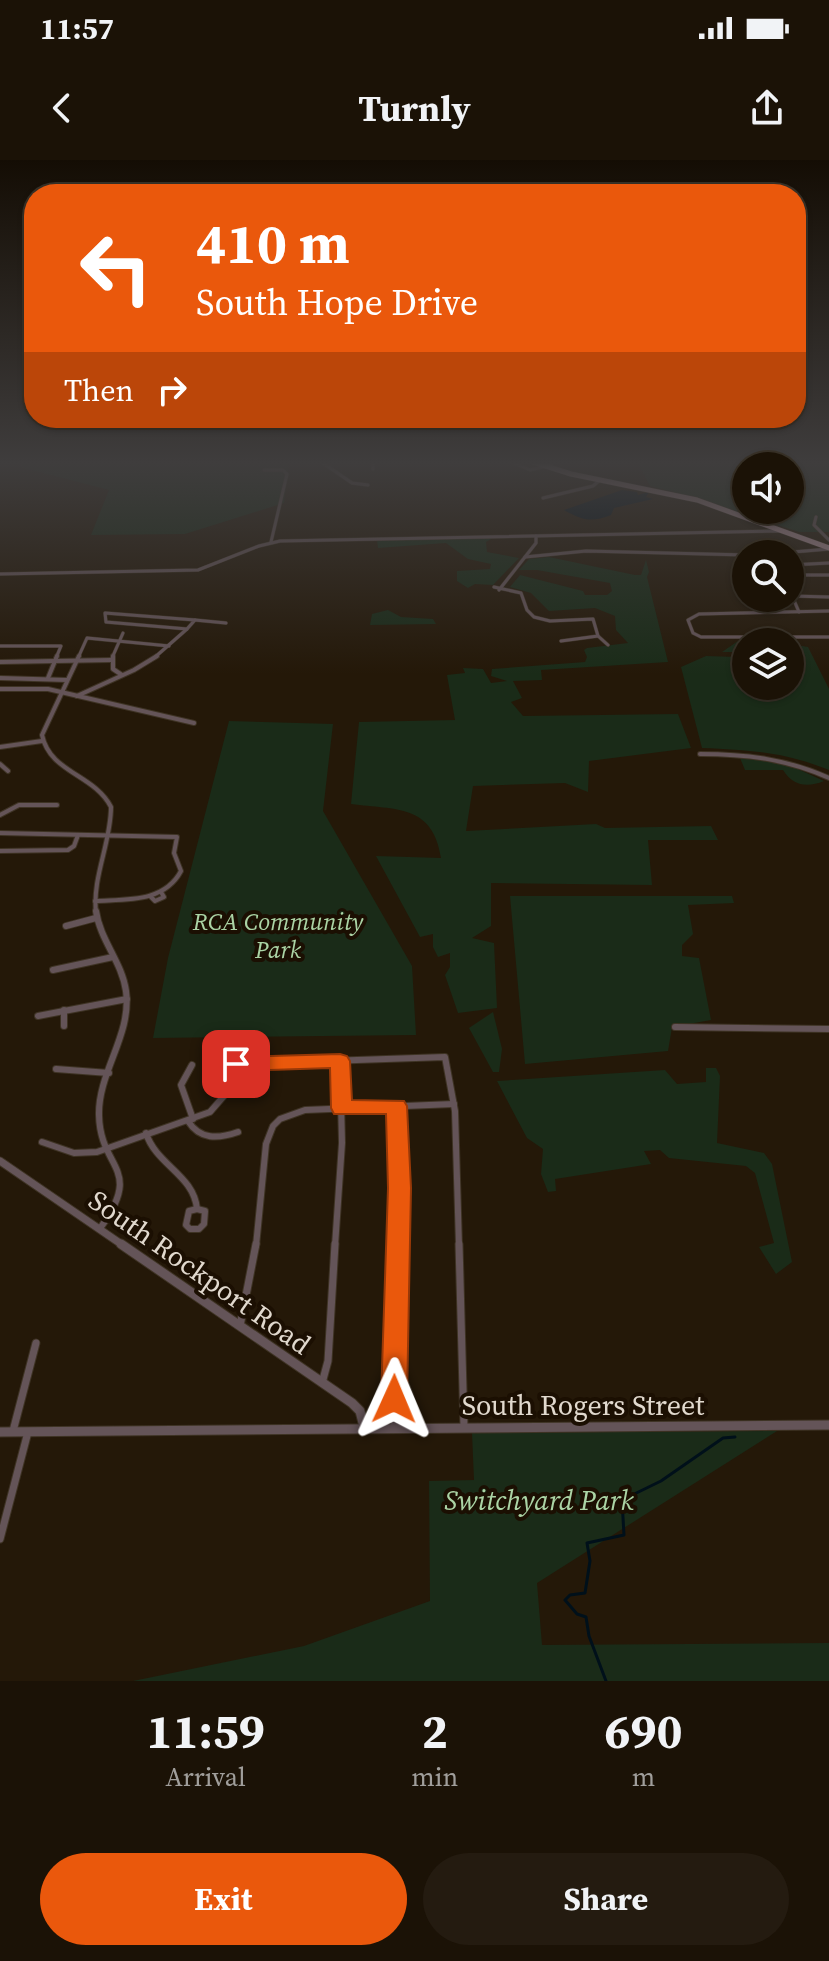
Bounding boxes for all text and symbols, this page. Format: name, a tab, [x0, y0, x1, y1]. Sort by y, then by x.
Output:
text: 11:57	[40, 8, 114, 49]
text: Turnly	[358, 84, 471, 133]
icon: back	[40, 86, 84, 130]
icon: share	[745, 86, 789, 130]
text: 410 m	[196, 205, 350, 282]
icon: left	[64, 216, 168, 320]
text: South Hope Drive	[196, 278, 478, 327]
icon: right	[150, 368, 194, 412]
text: Then	[64, 370, 134, 411]
map controls	[732, 452, 804, 700]
button: sound	[732, 452, 804, 524]
button: search	[732, 540, 804, 612]
button: layers	[732, 628, 804, 700]
park label: RCA Community Park	[192, 905, 364, 966]
pin	[202, 1030, 270, 1098]
icon: arrive	[214, 1042, 258, 1086]
street label: South Rockport Road	[81, 1181, 319, 1363]
position arrow	[352, 1357, 436, 1441]
street label: South Rogers Street	[462, 1386, 705, 1424]
park label: Switchyard Park	[444, 1481, 634, 1519]
text: 11:59	[146, 1698, 265, 1764]
text: 2	[422, 1698, 448, 1764]
text: 690	[605, 1698, 683, 1764]
text: Arrival	[165, 1759, 246, 1795]
text: min	[411, 1759, 458, 1795]
text: m	[632, 1759, 655, 1795]
button: Exit	[40, 1853, 407, 1945]
button: Share	[423, 1853, 789, 1945]

